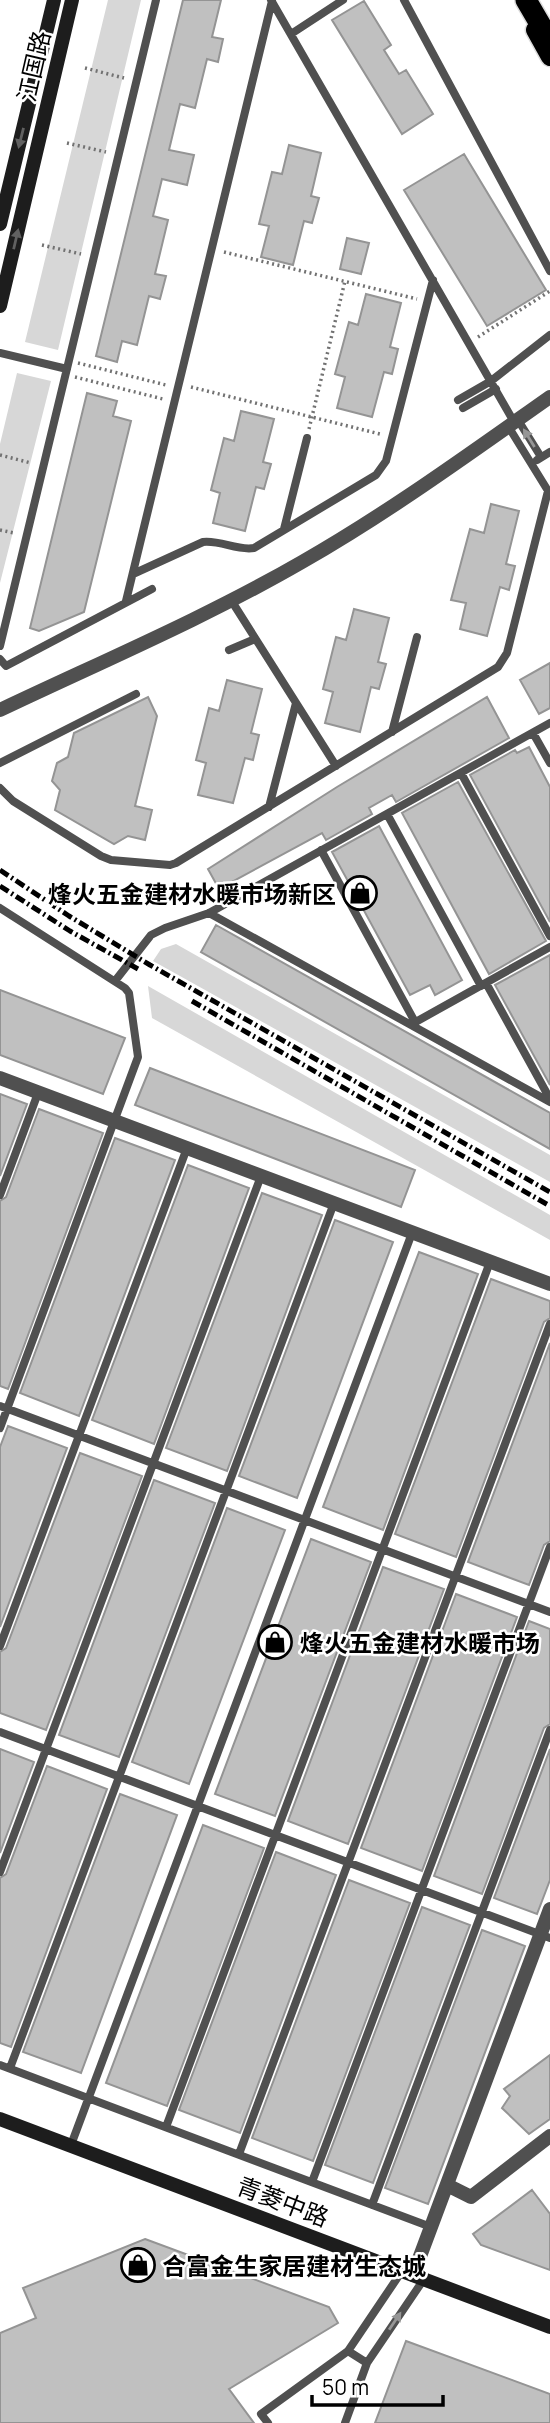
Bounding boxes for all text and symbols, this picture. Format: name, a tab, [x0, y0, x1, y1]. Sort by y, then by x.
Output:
street label: 江国路	[9, 27, 57, 105]
one-way arrow	[15, 127, 26, 149]
one-way arrow	[11, 228, 22, 250]
one-way arrow	[523, 429, 536, 448]
shop icon: 烽火五金建材水暖市场新区	[341, 874, 379, 912]
place label: 烽火五金建材水暖市场新区	[48, 877, 336, 910]
shop icon: 烽火五金建材水暖市场	[256, 1623, 294, 1661]
place label: 烽火五金建材水暖市场	[300, 1626, 540, 1659]
street label: 青菱中路	[232, 2168, 334, 2234]
shop icon: 合富金生家居建材生态城	[119, 2246, 157, 2284]
place label: 合富金生家居建材生态城	[162, 2249, 426, 2282]
one-way arrow	[389, 2311, 402, 2331]
scale bar	[312, 2364, 443, 2408]
text: 50 m	[322, 2373, 369, 2401]

